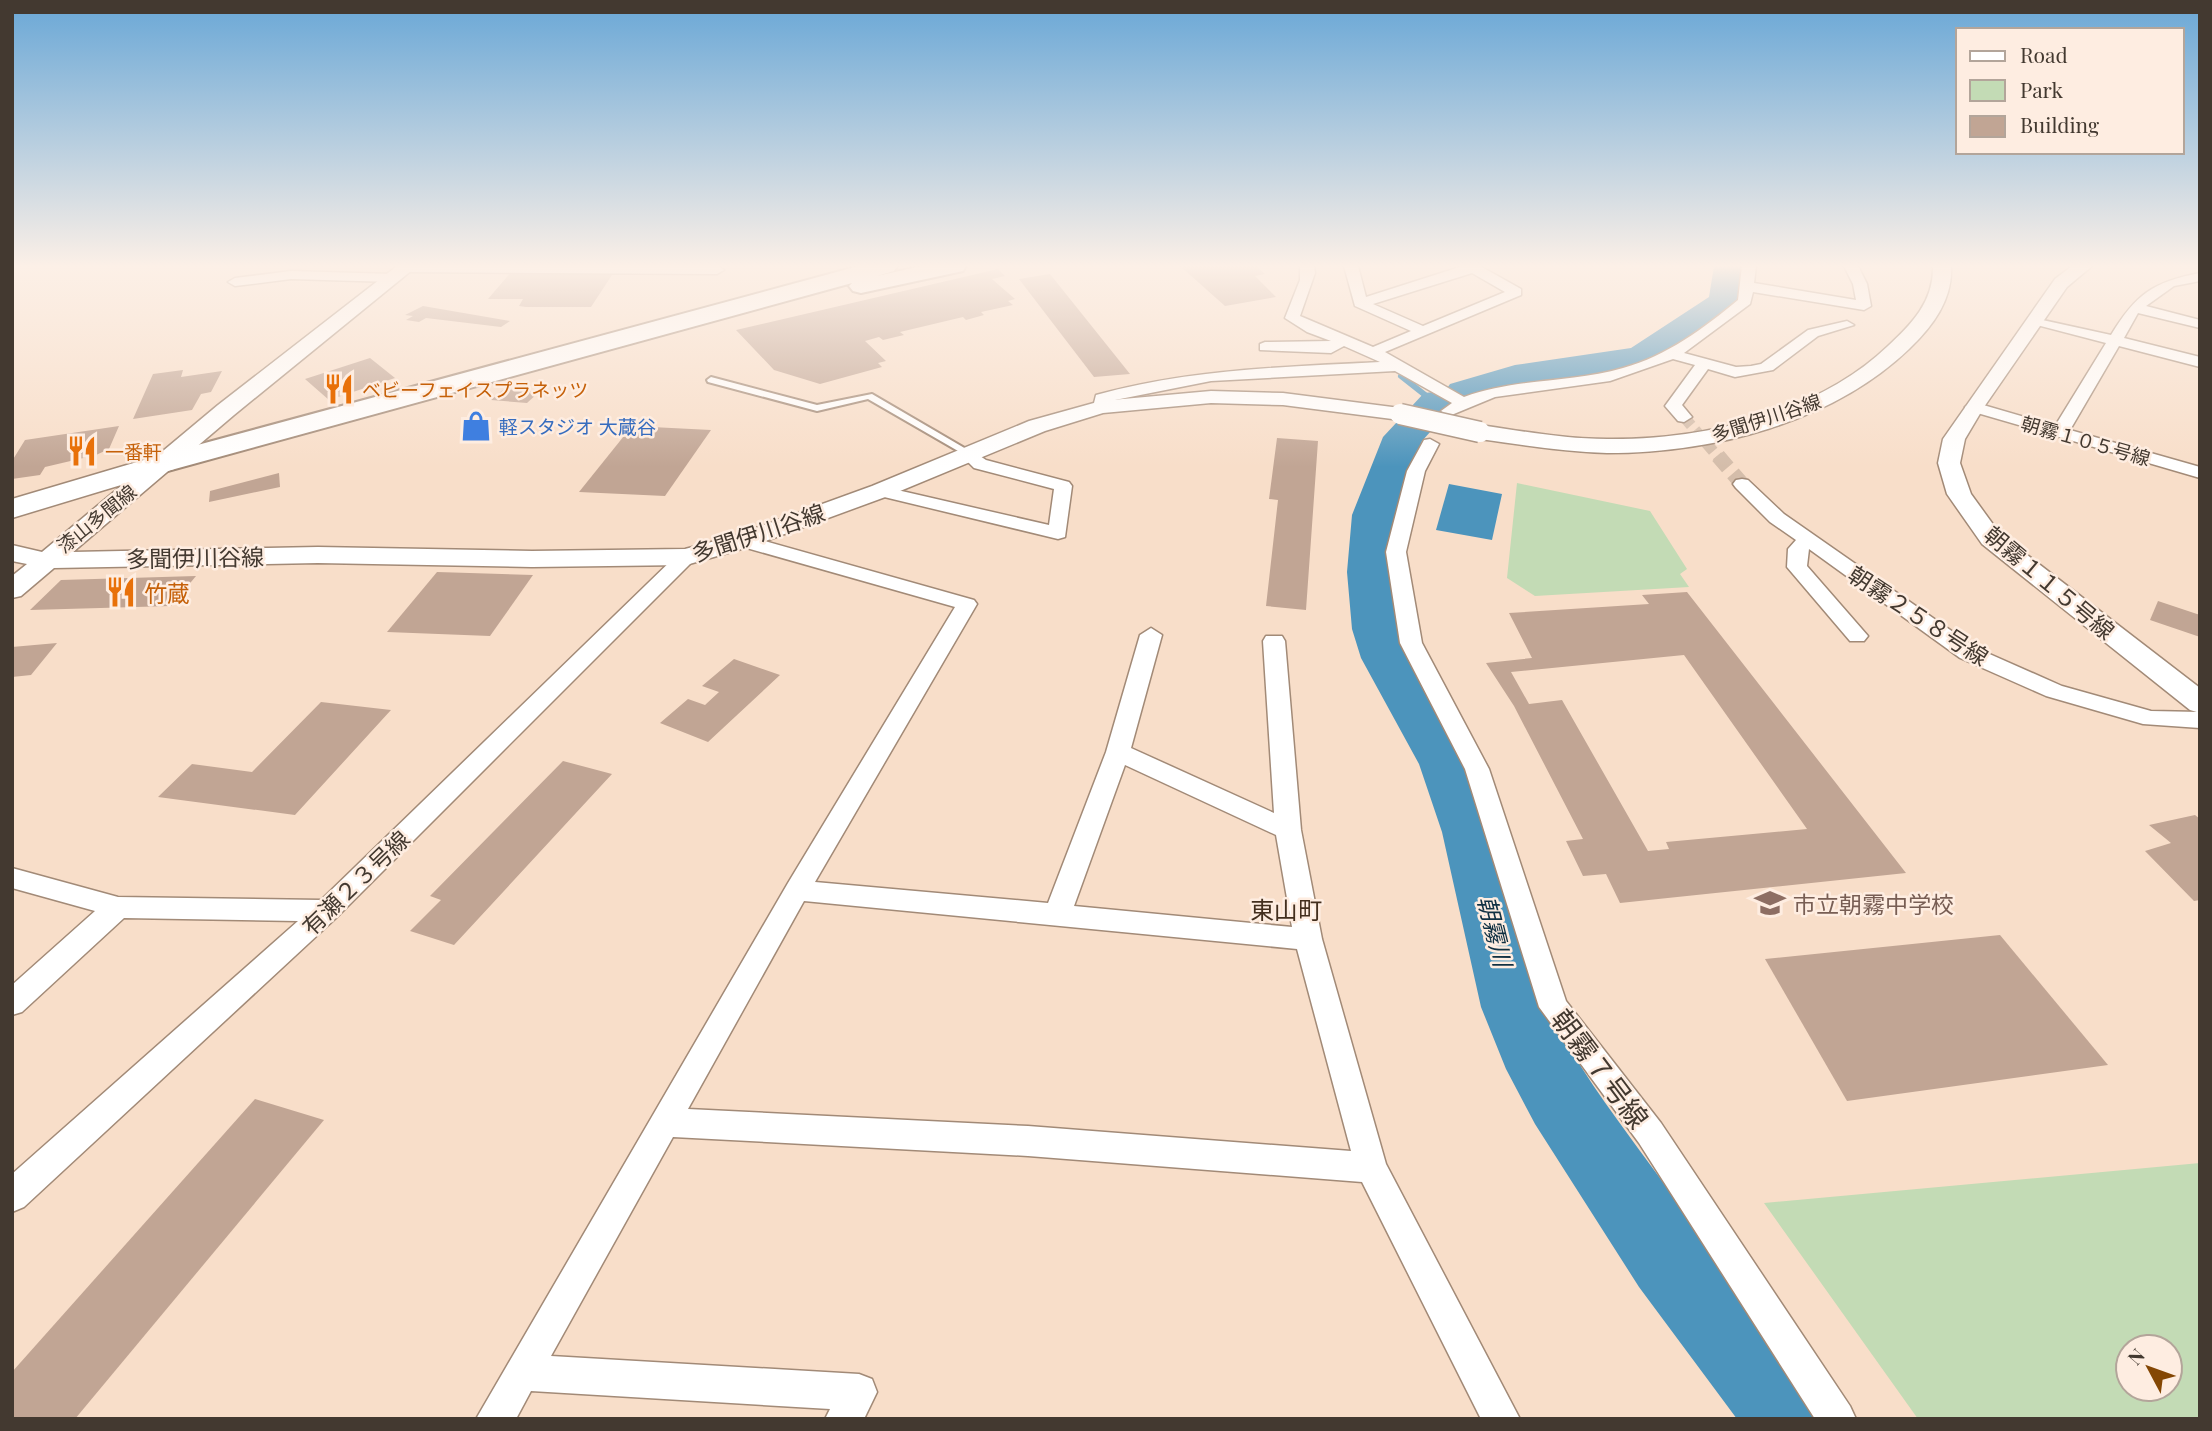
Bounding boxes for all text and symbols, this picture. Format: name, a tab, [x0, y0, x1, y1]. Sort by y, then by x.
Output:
legend	[1956, 28, 2184, 154]
text: Road	[2020, 40, 2068, 68]
text: Park	[2020, 75, 2064, 103]
text: Building	[2020, 110, 2099, 138]
restaurant icon: ベビーフェイスプラネッツ	[322, 372, 356, 406]
place label: ベビーフェイスプラネッツ	[362, 376, 588, 402]
street label: 多聞伊川谷線	[1708, 387, 1824, 447]
shop icon: 軽スタジオ 大蔵谷	[459, 409, 493, 443]
street label: 朝霧１０５号線	[2018, 409, 2154, 471]
place label: 軽スタジオ 大蔵谷	[499, 413, 656, 439]
restaurant icon: 一番軒	[65, 434, 99, 468]
place label: 一番軒	[105, 438, 162, 464]
street label: 漆山多聞線	[51, 478, 141, 558]
street label: 多聞伊川谷線	[688, 496, 828, 568]
street label: 朝霧１１５号線	[1978, 518, 2122, 646]
street label: 多聞伊川谷線	[126, 540, 264, 574]
street label: 朝霧２５８号線	[1843, 558, 1995, 672]
restaurant icon: 竹蔵	[104, 575, 138, 609]
place label: 竹蔵	[144, 577, 190, 608]
street label: 有瀬２３号線	[295, 823, 415, 941]
school or university icon: 市立朝霧中学校	[1753, 886, 1787, 920]
place label: 市立朝霧中学校	[1793, 888, 1954, 919]
water label: 朝霧川	[1472, 892, 1521, 973]
district label: 東山町	[1250, 893, 1322, 925]
street label: 朝霧７号線	[1544, 1001, 1658, 1135]
north arrow	[2114, 1333, 2184, 1403]
text: N	[2121, 1342, 2150, 1370]

